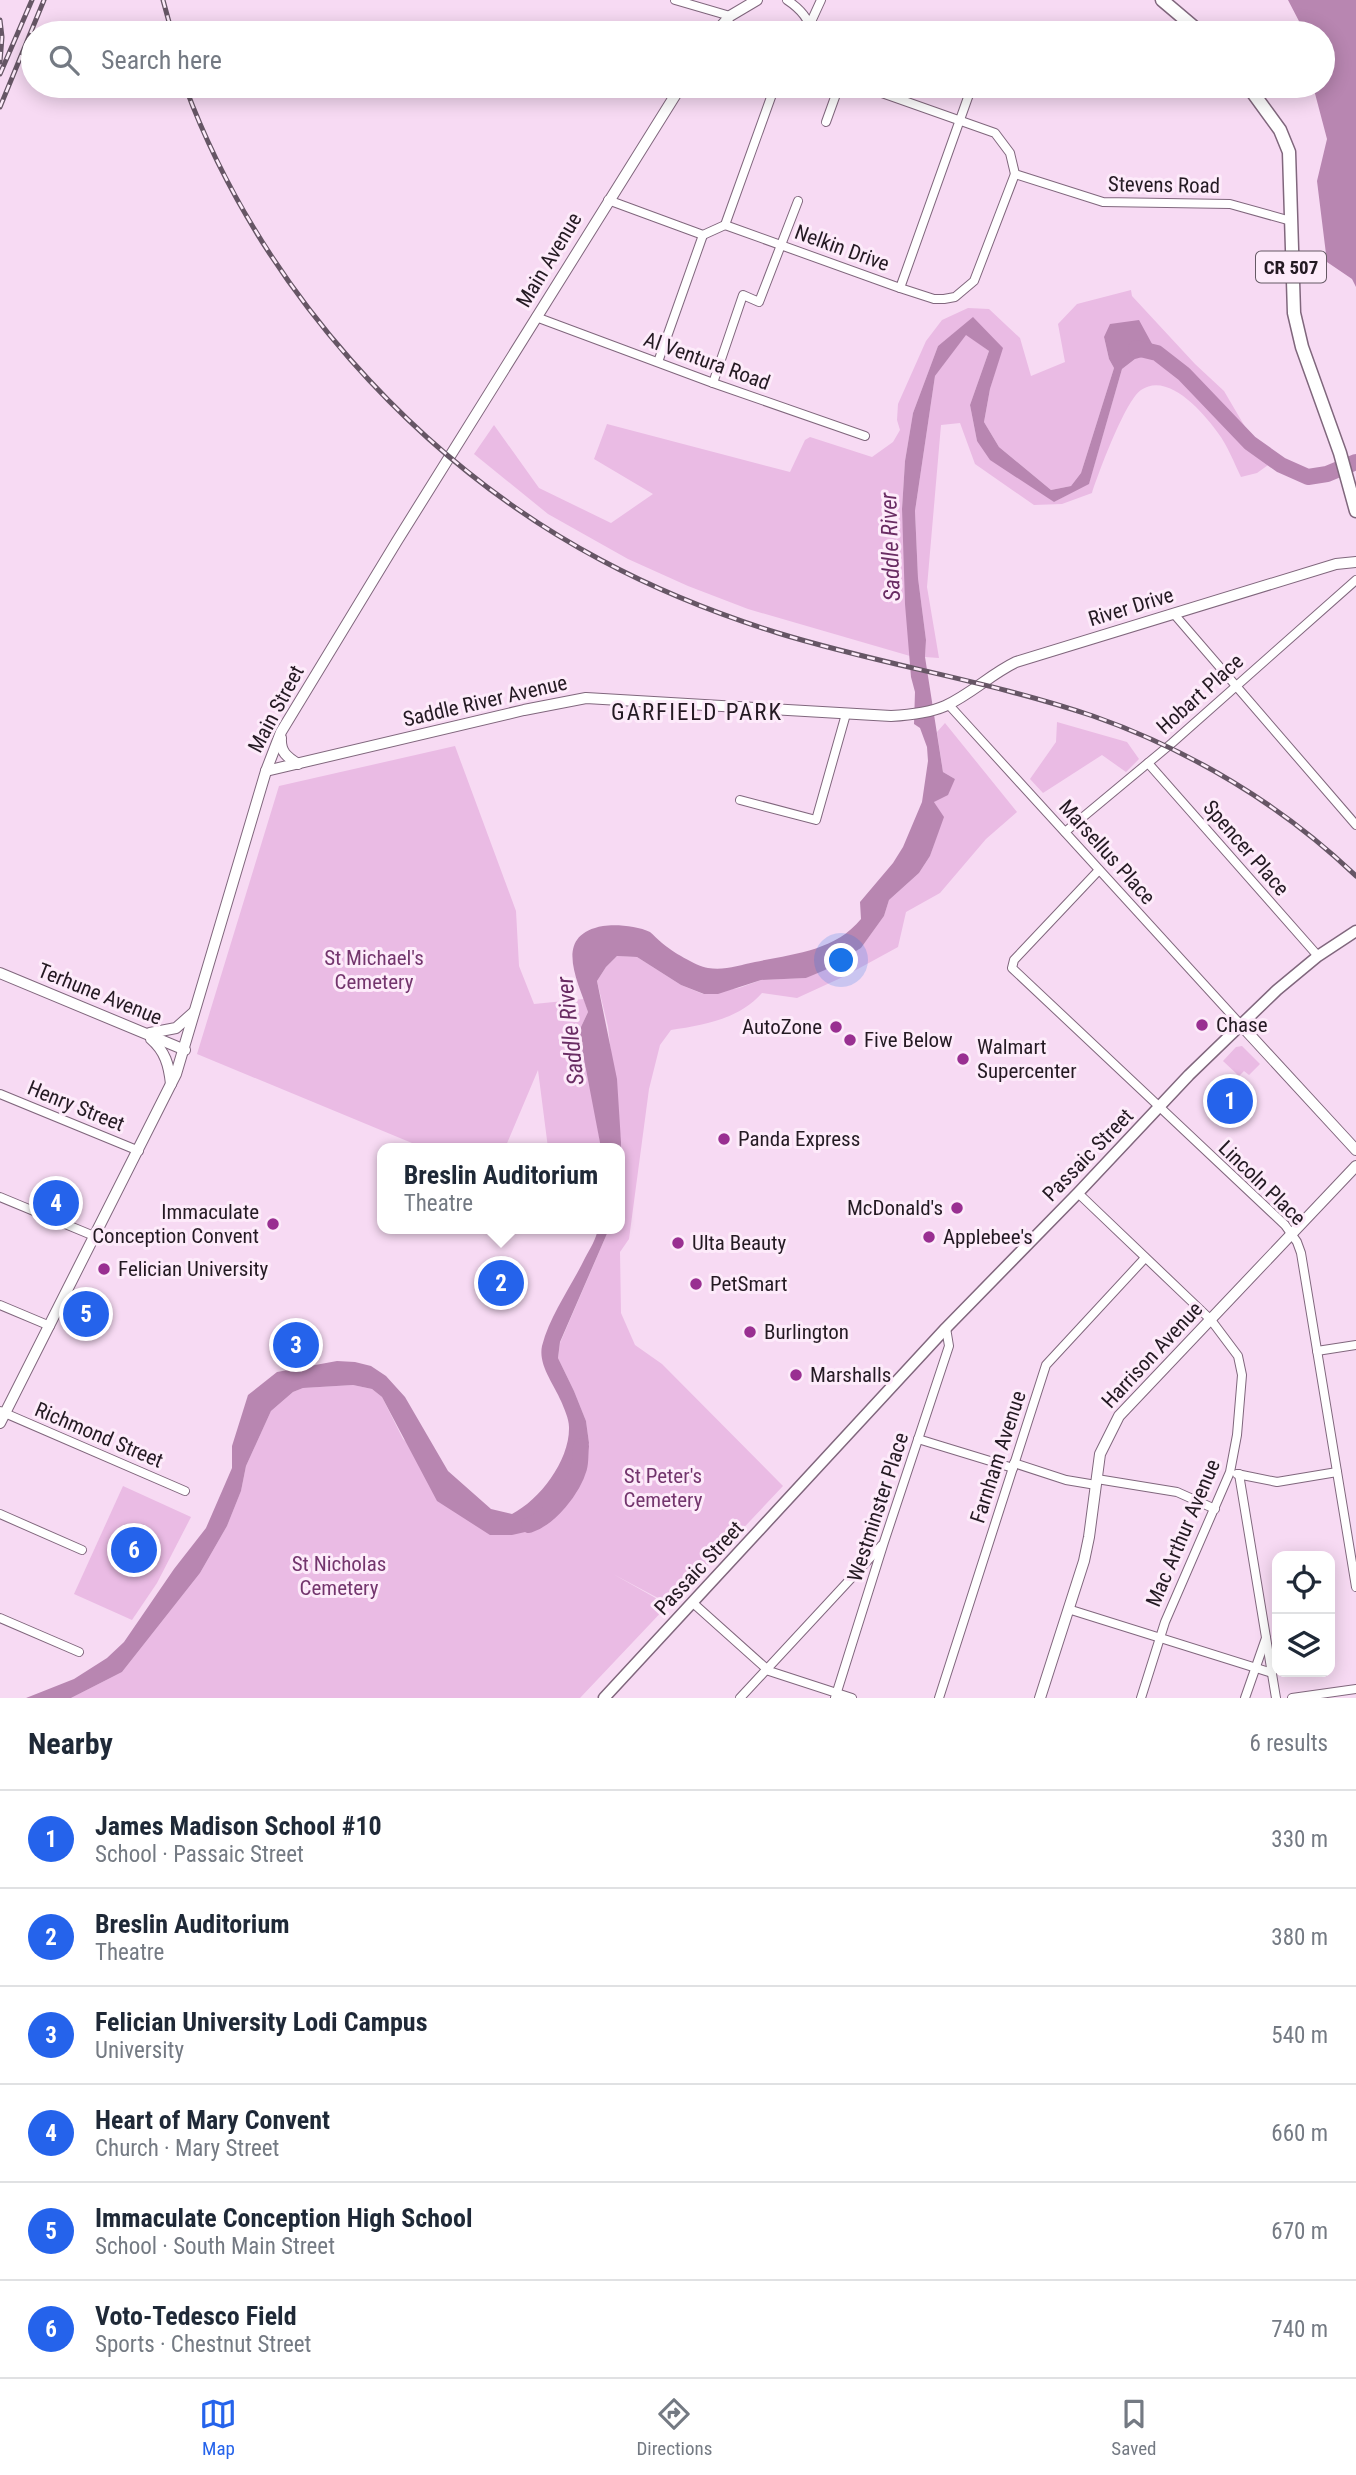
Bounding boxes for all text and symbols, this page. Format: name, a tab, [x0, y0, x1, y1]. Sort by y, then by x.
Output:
search box	[21, 21, 1335, 98]
icon: search	[45, 41, 83, 79]
text: Search here	[101, 45, 222, 75]
street label: Stevens Road	[1108, 172, 1220, 198]
street label: Main Avenue	[511, 208, 587, 312]
street label: Nelkin Drive	[791, 220, 893, 276]
road number: CR 507	[1256, 252, 1326, 282]
street label: Al Ventura Road	[641, 327, 773, 395]
water label: Saddle River	[875, 491, 906, 602]
street label: River Drive	[1086, 583, 1177, 631]
street label: Hobart Place	[1152, 649, 1248, 739]
street label: Main Street	[243, 661, 309, 757]
street label: Saddle River Avenue	[401, 670, 569, 732]
district label: GARFIELD PARK	[611, 699, 783, 726]
street label: Marsellus Place	[1054, 795, 1160, 909]
street label: Spencer Place	[1198, 796, 1294, 901]
your location	[824, 943, 858, 977]
park label: St Michael's Cemetery	[324, 946, 424, 994]
street label: Terhune Avenue	[34, 958, 166, 1030]
water label: Saddle River	[551, 974, 590, 1086]
place label: Chase	[1216, 1013, 1268, 1037]
place label: AutoZone	[742, 1015, 822, 1039]
marker: Chase	[1194, 1017, 1210, 1033]
marker: AutoZone	[828, 1019, 844, 1035]
place label: Five Below	[864, 1028, 953, 1052]
marker: Five Below	[842, 1032, 858, 1048]
place label: Walmart Supercenter	[977, 1035, 1077, 1083]
marker: Walmart Supercenter	[955, 1051, 971, 1067]
pin: 1	[1207, 1075, 1253, 1127]
street label: Henry Street	[24, 1076, 128, 1136]
street label: Passaic Street	[1038, 1104, 1138, 1206]
place label: Panda Express	[738, 1127, 860, 1151]
marker: Panda Express	[716, 1131, 732, 1147]
street label: Lincoln Place	[1214, 1136, 1310, 1230]
popup	[377, 1143, 625, 1234]
text: Breslin Auditorium	[404, 1160, 598, 1190]
pin: 4	[33, 1177, 79, 1229]
text: Theatre	[404, 1190, 473, 1217]
place label: McDonald's	[847, 1196, 943, 1220]
place label: Immaculate Conception Convent	[92, 1200, 259, 1248]
marker: McDonald's	[949, 1200, 965, 1216]
marker: Immaculate Conception Convent	[265, 1216, 281, 1232]
place label: Applebee's	[943, 1225, 1033, 1249]
marker: Applebee's	[921, 1229, 937, 1245]
place label: Ulta Beauty	[692, 1231, 786, 1255]
marker: Ulta Beauty	[670, 1235, 686, 1251]
place label: Felician University	[118, 1257, 268, 1281]
pin: 2	[478, 1257, 524, 1309]
marker: Felician University	[96, 1261, 112, 1277]
place label: PetSmart	[710, 1272, 787, 1296]
marker: PetSmart	[688, 1276, 704, 1292]
pin: 5	[63, 1288, 109, 1340]
street label: Harrison Avenue	[1097, 1297, 1207, 1413]
pin: 3	[273, 1319, 319, 1371]
place label: Burlington	[764, 1320, 849, 1344]
marker: Burlington	[742, 1324, 758, 1340]
place label: Marshalls	[810, 1363, 891, 1387]
marker: Marshalls	[788, 1367, 804, 1383]
street label: Farnham Avenue	[965, 1388, 1031, 1526]
street label: Richmond Street	[31, 1397, 167, 1473]
street label: Westminster Place	[843, 1429, 913, 1584]
street label: Mac Arthur Avenue	[1141, 1456, 1225, 1610]
park label: St Peter's Cemetery	[624, 1464, 703, 1512]
street label: Passaic Street	[650, 1516, 748, 1620]
pin: 6	[111, 1524, 157, 1576]
map controls	[1272, 1551, 1335, 1677]
button: locate	[1272, 1551, 1335, 1614]
park label: St Nicholas Cemetery	[292, 1552, 386, 1600]
button: layers	[1272, 1614, 1335, 1677]
text: Nearby	[28, 1726, 113, 1761]
text: 6 results	[1250, 1730, 1328, 1757]
text: James Madison School #10	[95, 1811, 382, 1841]
text: 1	[45, 1826, 57, 1853]
text: 330 m	[1271, 1826, 1328, 1853]
text: School · Passaic Street	[95, 1841, 304, 1868]
text: Breslin Auditorium	[95, 1909, 289, 1939]
text: 2	[45, 1924, 57, 1951]
text: 380 m	[1271, 1924, 1328, 1951]
text: Theatre	[95, 1939, 164, 1966]
text: Felician University Lodi Campus	[95, 2007, 427, 2037]
text: 3	[45, 2022, 57, 2049]
text: 540 m	[1271, 2022, 1328, 2049]
text: University	[95, 2037, 184, 2064]
text: Heart of Mary Convent	[95, 2105, 330, 2135]
text: 4	[45, 2120, 57, 2147]
text: 660 m	[1271, 2120, 1328, 2147]
text: Church · Mary Street	[95, 2135, 279, 2162]
text: Immaculate Conception High School	[95, 2203, 472, 2233]
text: 5	[45, 2218, 57, 2245]
text: 670 m	[1271, 2218, 1328, 2245]
text: School · South Main Street	[95, 2233, 335, 2260]
text: Voto-Tedesco Field	[95, 2301, 297, 2331]
text: 6	[45, 2316, 57, 2343]
text: 740 m	[1271, 2316, 1328, 2343]
text: Sports · Chestnut Street	[95, 2331, 311, 2358]
tab: Map	[199, 2395, 237, 2460]
tab: Directions	[636, 2395, 712, 2460]
tab: Saved	[1111, 2395, 1157, 2460]

